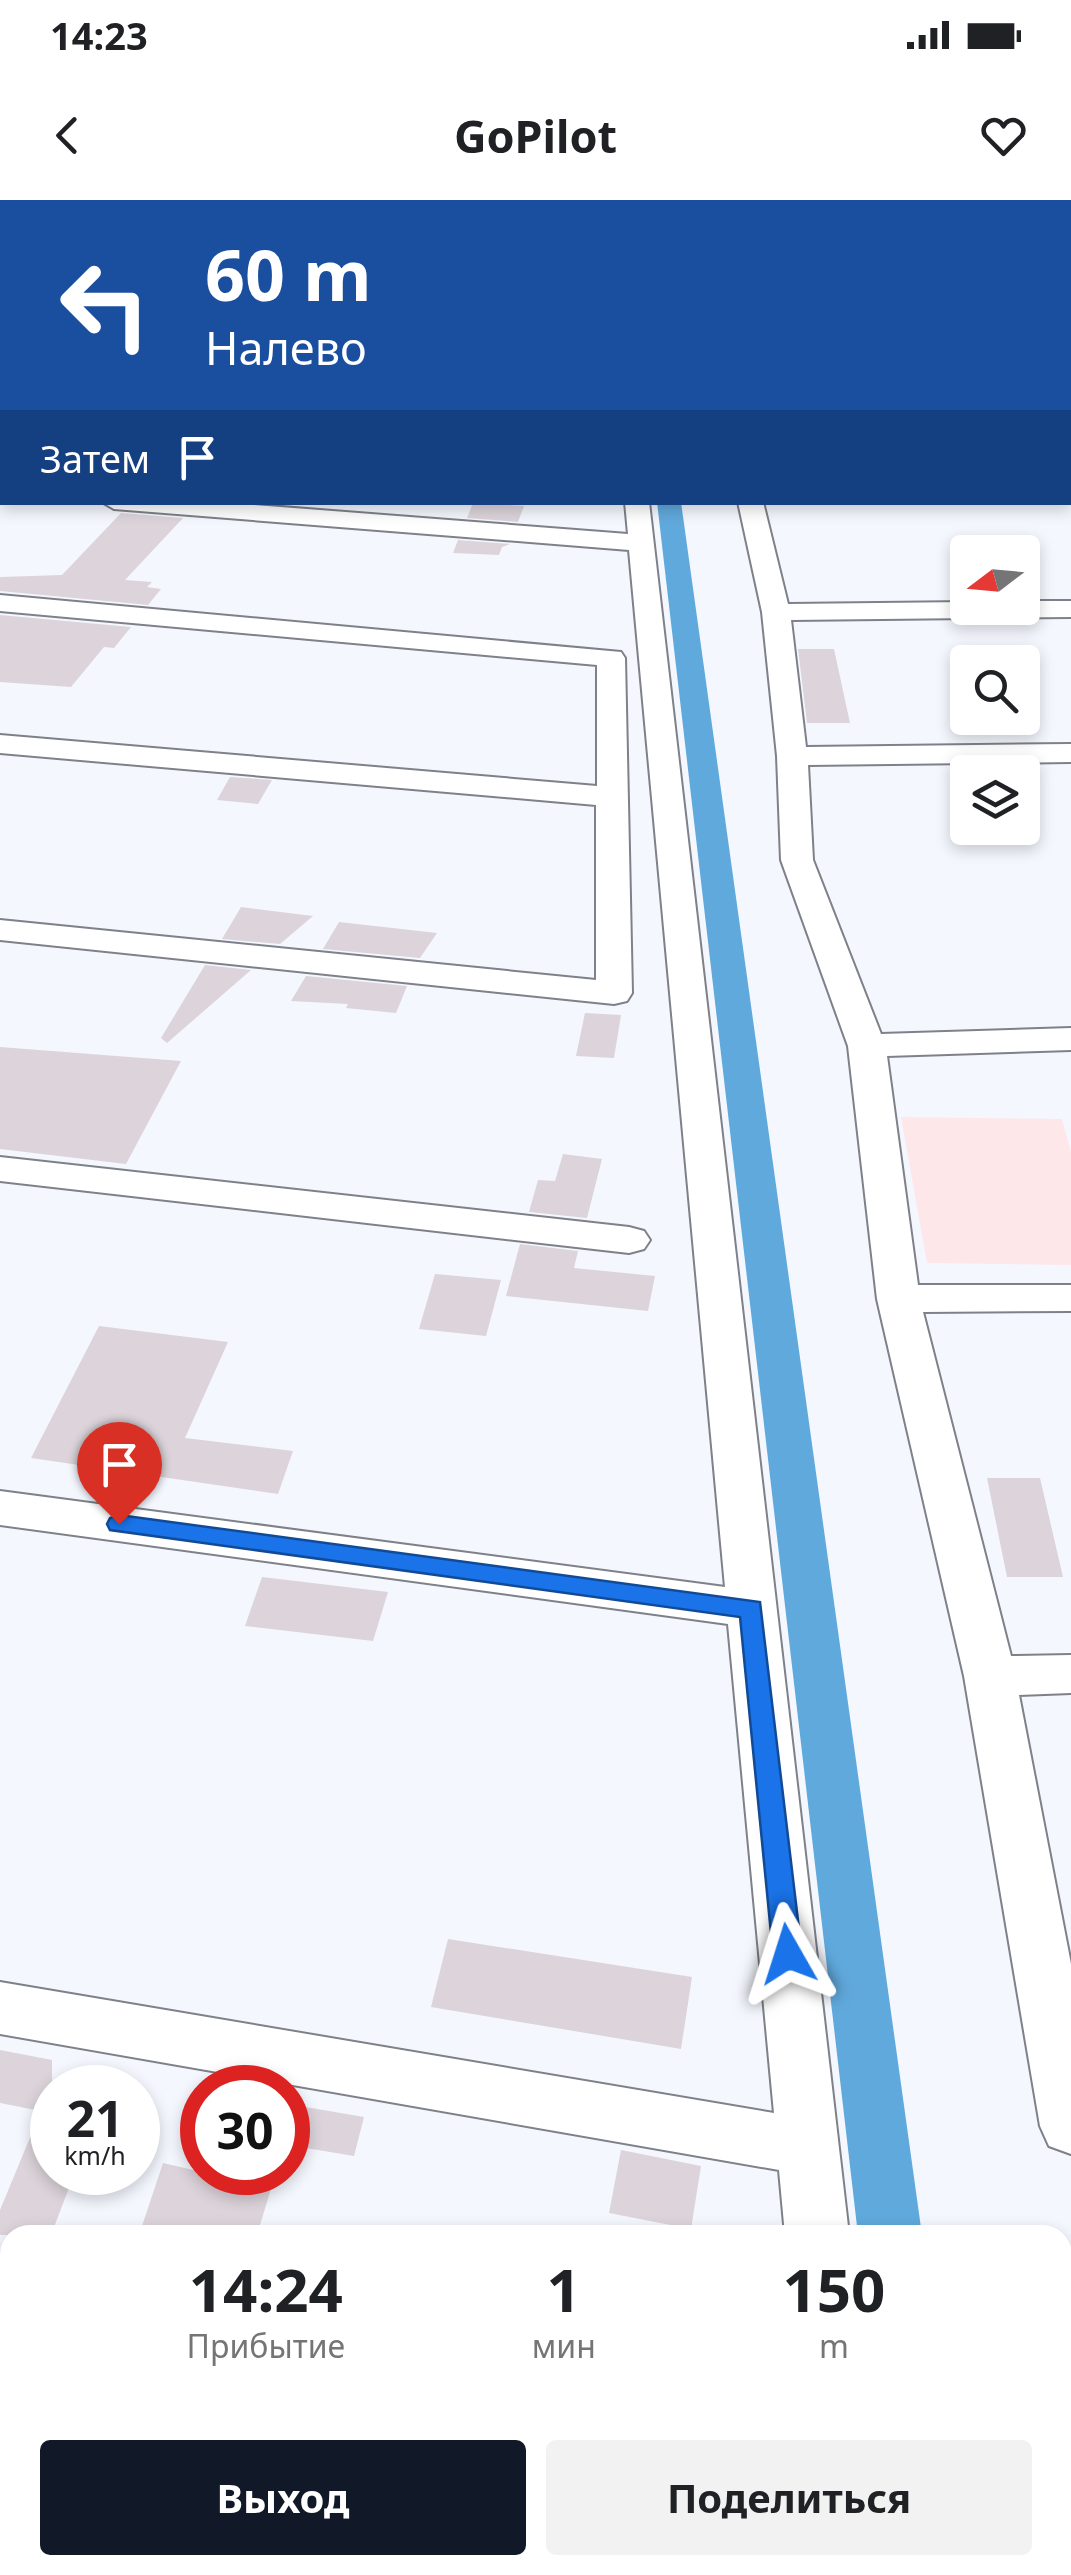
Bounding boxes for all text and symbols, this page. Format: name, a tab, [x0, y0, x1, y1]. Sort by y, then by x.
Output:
text: 14:23	[50, 9, 148, 61]
text: GoPilot	[454, 105, 617, 166]
icon: back	[40, 108, 95, 163]
icon: heart	[976, 108, 1031, 163]
text: 60 m	[205, 226, 372, 322]
icon: left	[40, 240, 170, 370]
text: Налево	[205, 317, 367, 378]
icon: arrive	[170, 430, 225, 485]
text: Затем	[40, 432, 150, 484]
north arrow	[950, 535, 1040, 625]
map controls	[950, 535, 1040, 845]
button: search	[950, 645, 1040, 735]
button: layers	[950, 755, 1040, 845]
pin	[77, 1422, 162, 1525]
icon: arrive	[92, 1437, 147, 1492]
position arrow	[736, 1902, 840, 2006]
speed limit sign: 30	[180, 2065, 310, 2195]
text: 21	[66, 2084, 124, 2152]
text: km/h	[64, 2138, 126, 2172]
text: 14:24	[189, 2248, 343, 2330]
text: 1	[547, 2248, 581, 2330]
text: 150	[782, 2248, 885, 2330]
text: Прибытие	[187, 2324, 345, 2367]
text: мин	[532, 2324, 596, 2367]
text: m	[819, 2324, 849, 2367]
button: Выход	[40, 2440, 526, 2555]
button: Поделиться	[546, 2440, 1032, 2555]

